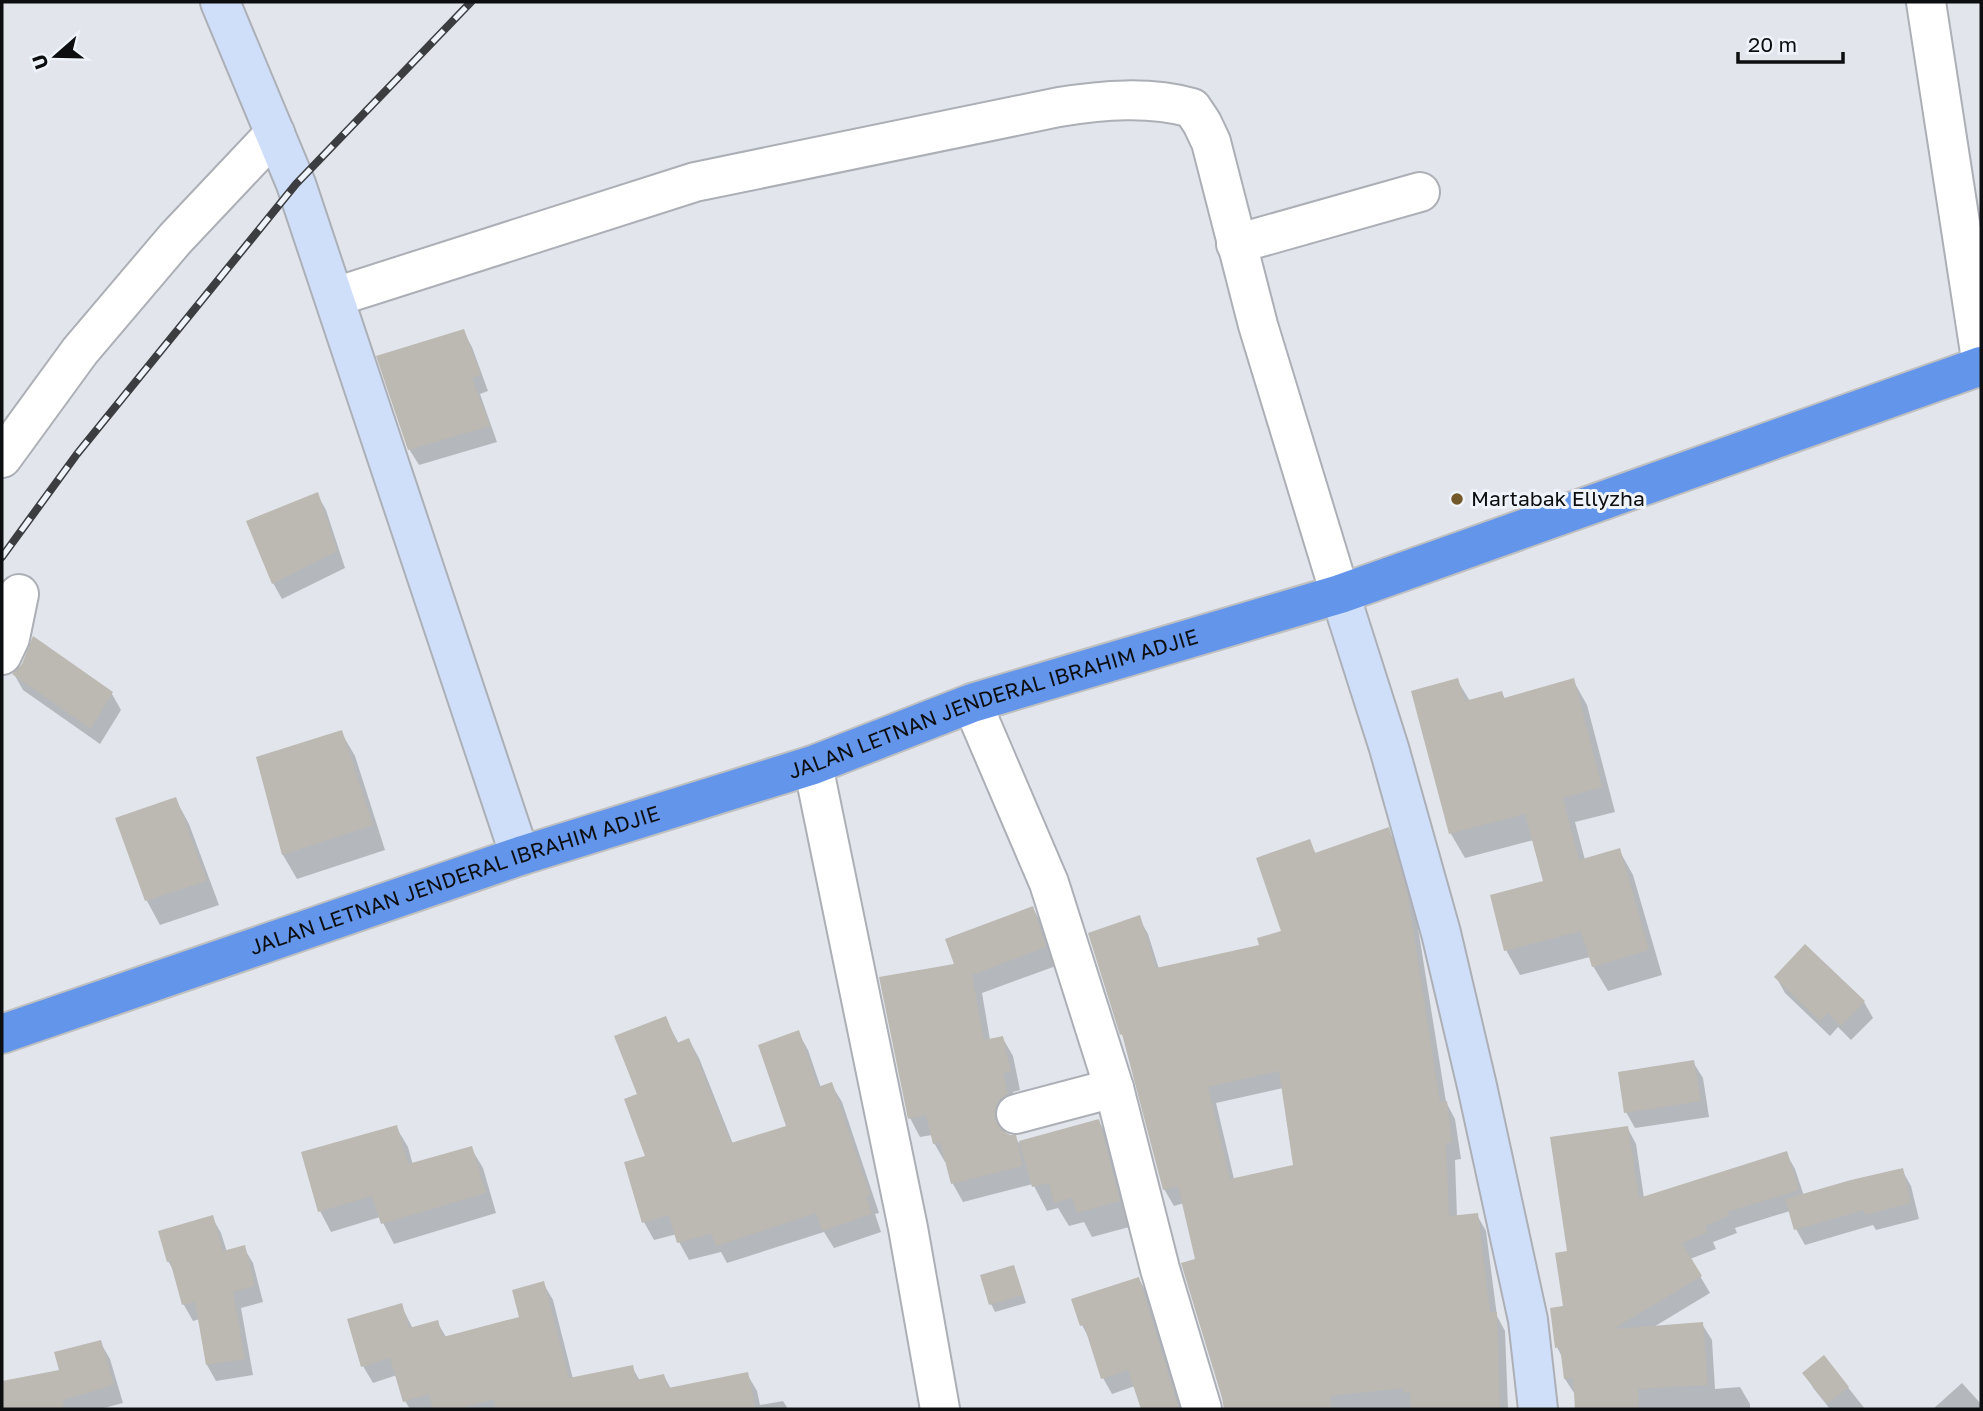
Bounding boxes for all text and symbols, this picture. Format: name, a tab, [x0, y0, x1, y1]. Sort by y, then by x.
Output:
north arrow	[21, 21, 91, 91]
scale bar	[1738, 21, 1843, 65]
text: 20 m	[1748, 31, 1797, 57]
text: U	[26, 52, 53, 72]
place label: Martabak Ellyzha	[1471, 485, 1645, 511]
marker: Martabak Ellyzha	[1449, 491, 1465, 507]
street label: JALAN LETNAN JENDERAL IBRAHIM ADJIE	[785, 623, 1201, 784]
street label: JALAN LETNAN JENDERAL IBRAHIM ADJIE	[246, 799, 663, 960]

